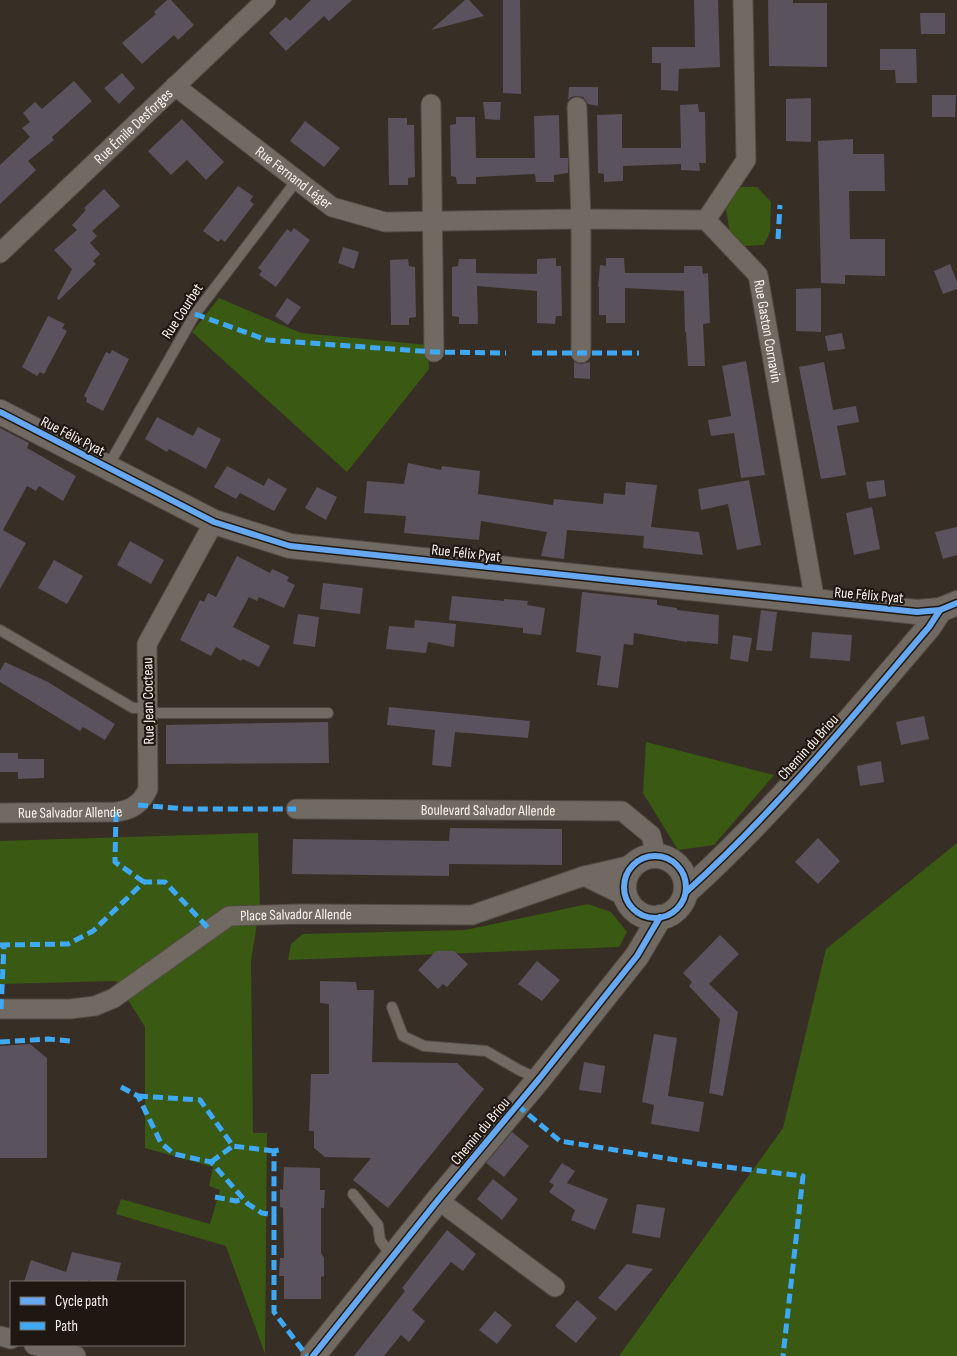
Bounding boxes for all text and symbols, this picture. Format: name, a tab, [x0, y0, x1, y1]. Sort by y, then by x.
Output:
street label: Rue Émile Desforges	[90, 85, 177, 169]
street label: Rue Fernand Léger	[251, 142, 336, 214]
street label: Rue Gaston Cornavin	[749, 278, 786, 385]
street label: Rue Courbet	[157, 280, 208, 343]
street label: Rue Félix Pyat	[38, 412, 108, 461]
street label: Rue Félix Pyat	[430, 540, 502, 567]
street label: Rue Félix Pyat	[834, 583, 905, 608]
street label: Rue Jean Cocteau	[138, 657, 159, 745]
street label: Chemin du Briou	[774, 710, 843, 784]
street label: Boulevard Salvador Allende	[421, 801, 555, 821]
street label: Rue Salvador Allende	[18, 802, 124, 823]
street label: Place Salvador Allende	[240, 905, 352, 926]
street label: Chemin du Briou	[447, 1094, 514, 1169]
legend	[10, 1281, 185, 1346]
text: Cycle path	[55, 1292, 108, 1311]
text: Path	[55, 1317, 78, 1336]

